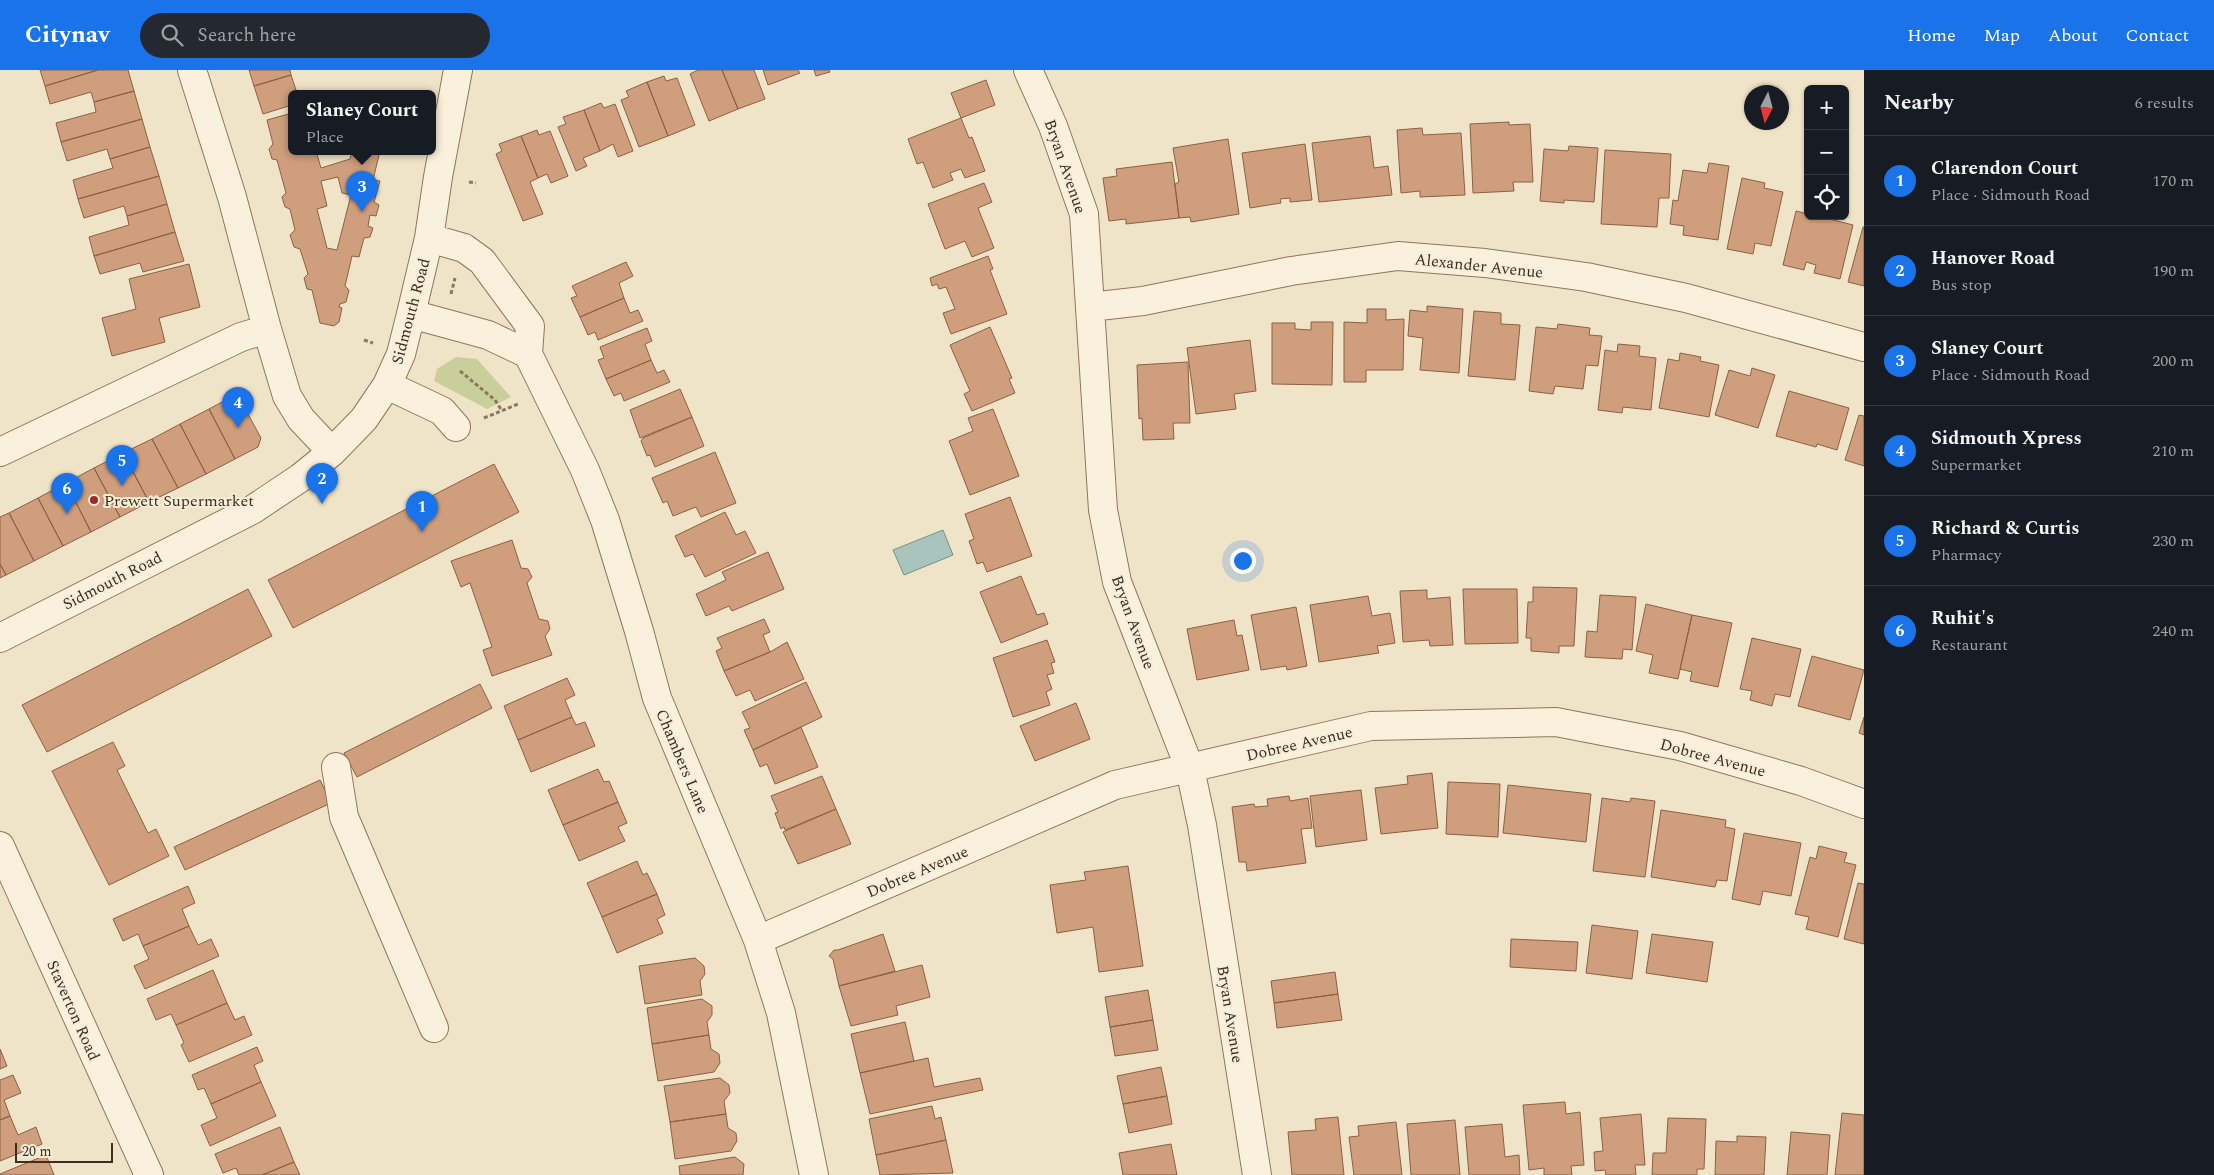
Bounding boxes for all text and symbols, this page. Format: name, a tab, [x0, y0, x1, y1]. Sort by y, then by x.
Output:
search box	[140, 13, 490, 58]
text: Citynav	[25, 17, 110, 53]
icon: search	[158, 21, 186, 49]
text: Search here	[198, 21, 296, 50]
text: Home	[1907, 22, 1956, 49]
text: Map	[1984, 22, 2020, 49]
text: About	[2048, 22, 2098, 49]
text: Contact	[2126, 22, 2189, 49]
north arrow	[1744, 85, 1789, 130]
map controls	[1804, 85, 1849, 220]
button: +	[1804, 85, 1849, 130]
text: Nearby	[1884, 87, 1954, 119]
popup	[288, 90, 436, 155]
text: 6 results	[2135, 91, 2194, 115]
text: Slaney Court	[306, 96, 418, 125]
street label: Bryan Avenue	[1038, 116, 1092, 217]
text: Place	[306, 125, 344, 149]
button: −	[1804, 130, 1849, 175]
text: Clarendon Court	[1931, 154, 2078, 183]
text: 1	[1896, 169, 1904, 193]
text: 170 m	[2152, 169, 2194, 193]
pin: 3	[346, 171, 378, 212]
button: locate	[1804, 175, 1849, 220]
text: Place · Sidmouth Road	[1931, 183, 2090, 207]
text: Hanover Road	[1931, 244, 2055, 273]
street label: Alexander Avenue	[1413, 247, 1544, 285]
street label: Sidmouth Road	[385, 256, 437, 367]
text: 2	[1896, 259, 1904, 283]
text: 190 m	[2152, 259, 2194, 283]
text: Bus stop	[1931, 273, 1992, 297]
text: Slaney Court	[1931, 334, 2044, 363]
text: 3	[1896, 349, 1904, 373]
text: 200 m	[2152, 349, 2194, 373]
text: Place · Sidmouth Road	[1931, 363, 2090, 387]
pin: 4	[222, 387, 254, 428]
text: Sidmouth Xpress	[1931, 424, 2082, 453]
text: 4	[1896, 439, 1904, 463]
text: 210 m	[2152, 439, 2194, 463]
pin: 5	[106, 445, 138, 486]
text: Supermarket	[1931, 453, 2022, 477]
pin: 2	[306, 463, 338, 504]
pin: 6	[51, 473, 83, 514]
place label: Prewett Supermarket	[104, 489, 254, 513]
pin: 1	[406, 491, 438, 532]
marker: Prewett Supermarket	[88, 494, 100, 506]
text: Richard & Curtis	[1931, 514, 2080, 543]
text: 5	[1896, 529, 1904, 553]
text: 230 m	[2152, 529, 2194, 553]
text: Pharmacy	[1931, 543, 2001, 567]
street label: Sidmouth Road	[59, 545, 166, 616]
your location	[1230, 548, 1256, 574]
street label: Bryan Avenue	[1105, 572, 1161, 673]
text: Ruhit's	[1931, 604, 1994, 633]
text: 6	[1896, 619, 1904, 643]
text: 240 m	[2152, 619, 2194, 643]
text: Restaurant	[1931, 633, 2008, 657]
street label: Chambers Lane	[649, 705, 715, 817]
street label: Dobree Avenue	[1244, 720, 1355, 768]
street label: Dobree Avenue	[1657, 732, 1768, 784]
street label: Dobree Avenue	[863, 840, 972, 904]
street label: Staverton Road	[40, 956, 106, 1064]
street label: Bryan Avenue	[1210, 964, 1250, 1065]
scale bar	[15, 1140, 112, 1163]
text: 20 m	[22, 1141, 52, 1162]

